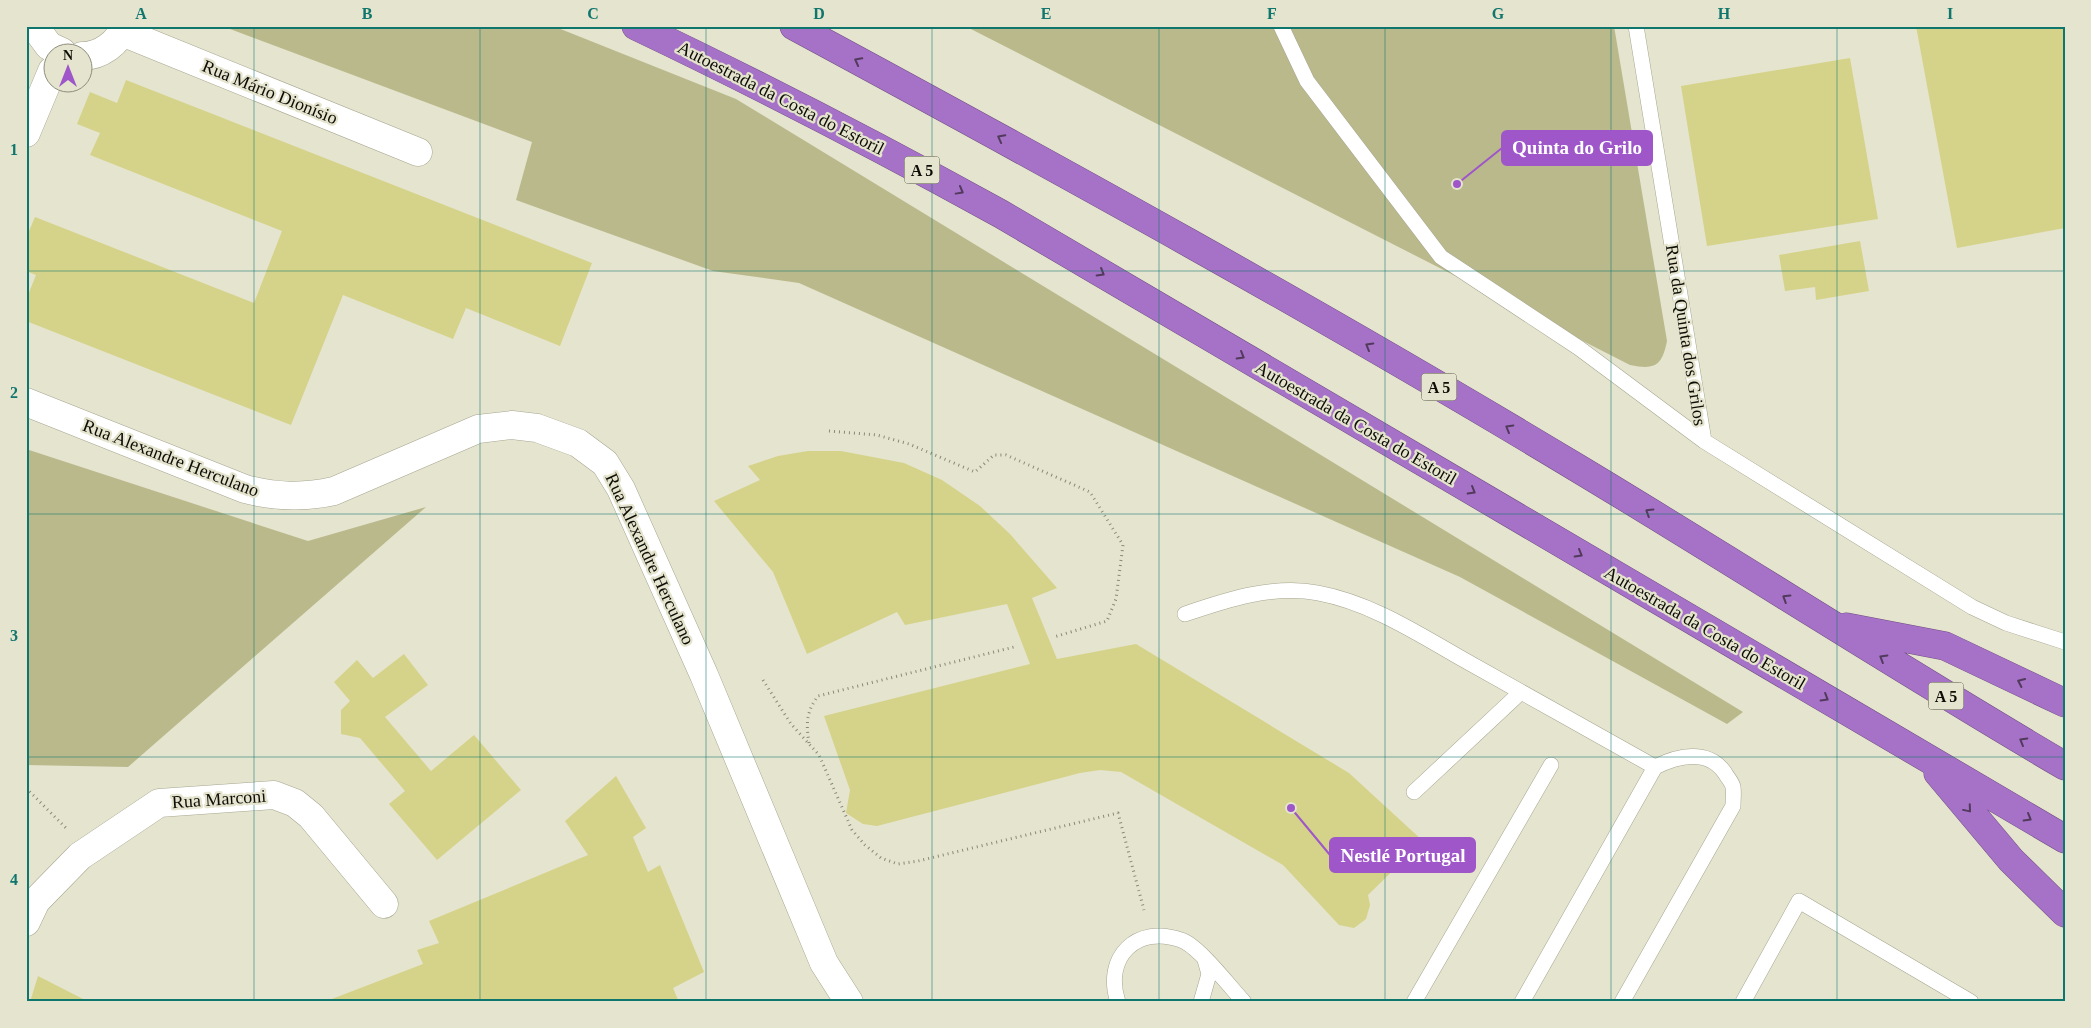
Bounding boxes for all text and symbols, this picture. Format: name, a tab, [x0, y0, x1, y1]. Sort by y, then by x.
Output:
text: A	[135, 5, 147, 22]
text: B	[362, 5, 373, 22]
text: C	[587, 5, 599, 22]
text: D	[813, 5, 825, 22]
text: E	[1041, 5, 1051, 22]
text: F	[1267, 5, 1277, 22]
text: G	[1492, 5, 1505, 22]
text: H	[1718, 5, 1731, 22]
text: I	[1947, 5, 1953, 22]
street label: Autoestrada da Costa do Estoril	[674, 37, 888, 159]
north arrow	[42, 42, 92, 92]
text: N	[63, 48, 73, 63]
street label: Rua Mário Dionísio	[199, 56, 341, 128]
one-way arrow	[854, 57, 863, 67]
callout: Quinta do Grilo	[1502, 131, 1652, 165]
one-way arrow	[997, 134, 1006, 144]
text: Quinta do Grilo	[1512, 137, 1642, 158]
text: 1	[10, 141, 18, 158]
road number: A 5	[904, 156, 940, 184]
one-way arrow	[955, 185, 964, 195]
street label: Rua da Quinta dos Grilos	[1662, 243, 1710, 427]
one-way arrow	[1095, 267, 1104, 277]
one-way arrow	[1365, 343, 1374, 353]
one-way arrow	[1235, 350, 1244, 360]
street label: Autoestrada da Costa do Estoril	[1252, 357, 1460, 489]
road number: A 5	[1422, 374, 1456, 401]
text: 2	[10, 384, 18, 401]
street label: Rua Alexandre Herculano	[80, 415, 262, 501]
one-way arrow	[1506, 425, 1515, 435]
street label: Rua Alexandre Herculano	[601, 470, 699, 648]
one-way arrow	[1466, 485, 1475, 495]
one-way arrow	[1645, 509, 1654, 518]
one-way arrow	[1574, 547, 1583, 557]
street label: Autoestrada da Costa do Estoril	[1601, 562, 1809, 694]
one-way arrow	[1783, 595, 1792, 605]
text: 3	[10, 627, 18, 644]
one-way arrow	[1880, 654, 1889, 664]
one-way arrow	[2017, 678, 2026, 688]
road number: A 5	[1928, 682, 1964, 709]
one-way arrow	[1819, 691, 1828, 701]
one-way arrow	[2019, 738, 2028, 748]
street label: Rua Marconi	[171, 786, 267, 812]
one-way arrow	[1963, 803, 1971, 812]
one-way arrow	[2023, 812, 2032, 822]
callout: Nestlé Portugal	[1330, 838, 1475, 872]
text: Nestlé Portugal	[1340, 845, 1466, 866]
text: 4	[10, 871, 18, 888]

